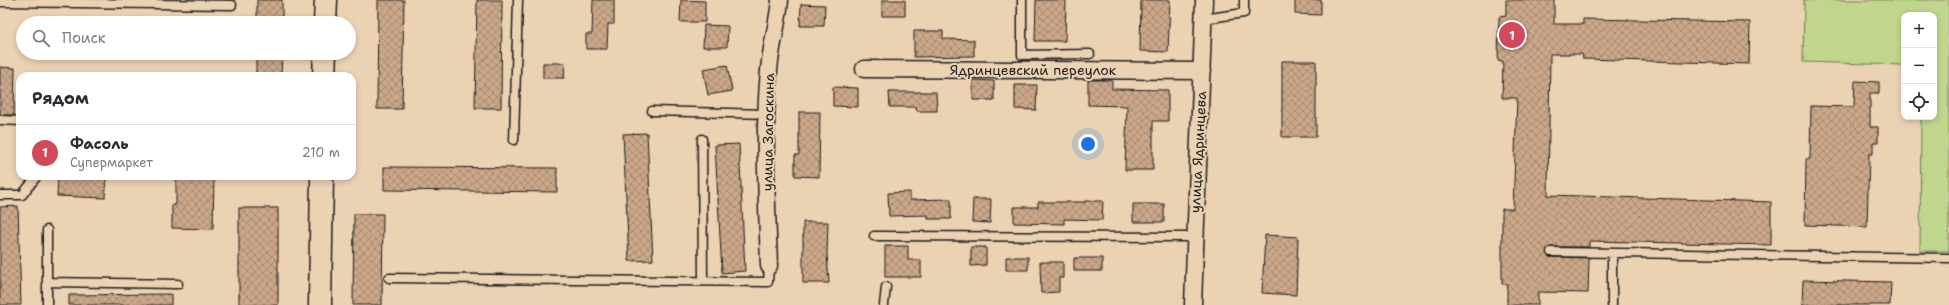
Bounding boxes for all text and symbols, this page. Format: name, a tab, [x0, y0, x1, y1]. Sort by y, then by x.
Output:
map controls	[1901, 12, 1937, 120]
button: +	[1901, 12, 1937, 48]
search box	[16, 16, 356, 60]
pin: 1	[1499, 20, 1525, 50]
icon: search	[30, 27, 52, 49]
text: Поиск	[62, 28, 106, 48]
button: −	[1901, 48, 1937, 84]
street label: Ядринцевский переулок	[950, 61, 1117, 79]
street label: улица Загоскина	[758, 72, 778, 191]
button: locate	[1901, 84, 1937, 120]
text: Рядом	[32, 87, 89, 109]
street label: улица Ядринцева	[1186, 90, 1210, 213]
text: Фасоль	[70, 134, 129, 154]
your location	[1078, 134, 1098, 154]
text: 1	[42, 144, 48, 161]
text: 210 m	[302, 144, 340, 161]
text: Супермаркет	[70, 154, 153, 171]

